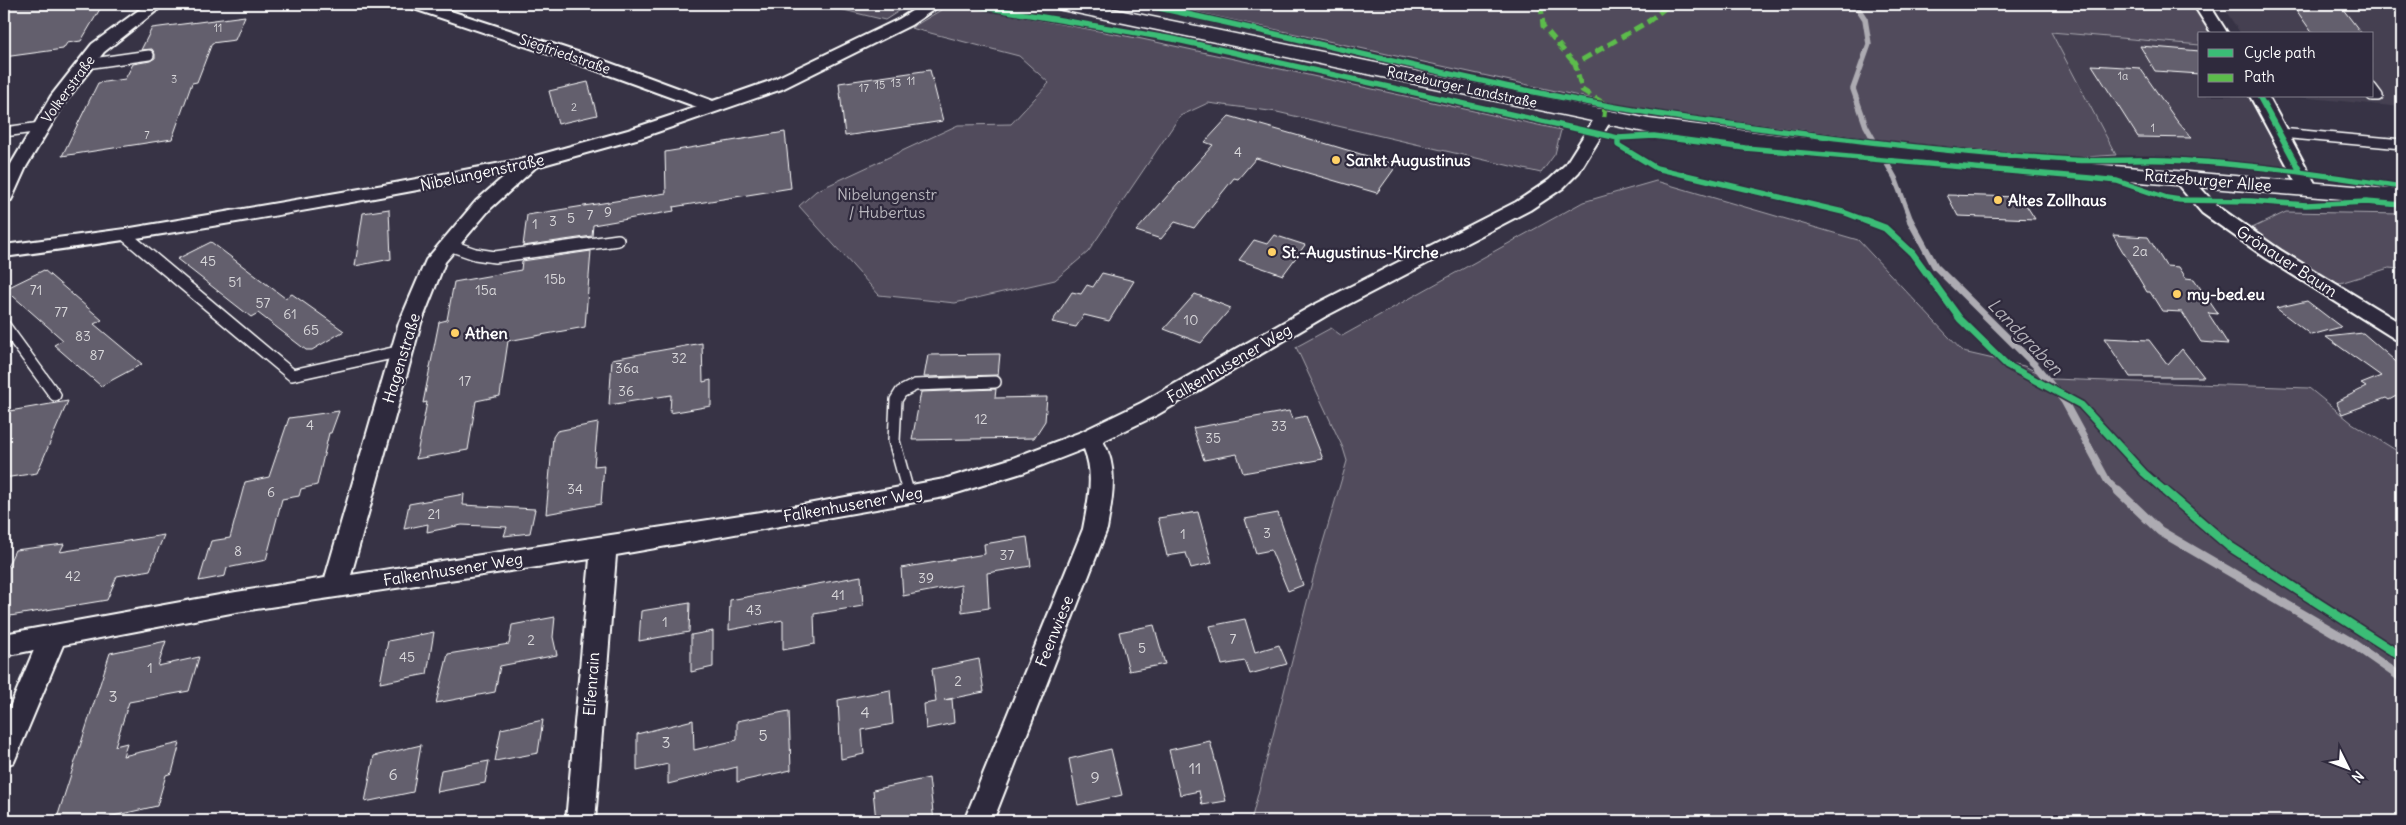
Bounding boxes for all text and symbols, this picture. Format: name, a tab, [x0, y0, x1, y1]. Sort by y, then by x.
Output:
house number: 11	[214, 21, 222, 35]
street label: Siegfriedstraße	[517, 30, 613, 78]
legend	[2198, 32, 2374, 98]
text: Cycle path	[2244, 43, 2316, 62]
street label: Volkerstraße	[37, 52, 99, 126]
street label: Ratzeburger Landstraße	[1385, 62, 1539, 112]
text: Path	[2244, 67, 2275, 86]
house number: 1a	[2118, 69, 2128, 83]
house number: 3	[171, 72, 177, 86]
house number: 11	[907, 74, 915, 88]
house number: 13	[891, 76, 901, 90]
house number: 15	[875, 78, 885, 92]
house number: 17	[859, 81, 869, 95]
house number: 2	[571, 100, 577, 114]
house number: 1	[2151, 121, 2155, 135]
house number: 7	[144, 128, 150, 142]
house number: 4	[1234, 143, 1242, 161]
street label: Nibelungenstraße	[418, 149, 546, 195]
place label: Sankt Augustinus	[1346, 150, 1471, 171]
marker: Sankt Augustinus	[1330, 154, 1342, 166]
street label: Ratzeburger Allee	[2144, 164, 2272, 196]
park label: Nibelungenstr / Hubertus	[837, 184, 938, 222]
place label: Altes Zollhaus	[2008, 190, 2107, 210]
marker: Altes Zollhaus	[1992, 194, 2004, 206]
house number: 9	[604, 203, 612, 221]
house number: 7	[587, 206, 594, 224]
house number: 5	[567, 209, 575, 227]
house number: 3	[549, 212, 557, 230]
house number: 1	[532, 215, 538, 233]
street label: Grönauer Baum	[2233, 221, 2341, 301]
place label: St.-Augustinus-Kirche	[1282, 242, 1439, 263]
house number: 2a	[2132, 242, 2148, 260]
marker: St.-Augustinus-Kirche	[1266, 246, 1278, 258]
house number: 45	[200, 252, 216, 270]
house number: 15b	[544, 270, 566, 288]
house number: 51	[228, 273, 242, 291]
house number: 71	[30, 281, 42, 299]
house number: 15a	[475, 281, 497, 299]
place label: my-bed.eu	[2187, 284, 2265, 305]
marker: my-bed.eu	[2171, 288, 2183, 300]
water label: Landgraben	[1983, 293, 2068, 380]
house number: 57	[256, 294, 271, 312]
house number: 77	[54, 303, 68, 321]
house number: 61	[283, 305, 297, 323]
street label: Hagenstraße	[378, 311, 424, 405]
house number: 10	[1184, 311, 1198, 329]
street label: Falkenhusener Weg	[1163, 319, 1295, 407]
house number: 65	[303, 321, 319, 339]
place label: Athen	[465, 323, 508, 343]
house number: 83	[75, 327, 91, 345]
marker: Athen	[449, 327, 461, 339]
house number: 87	[90, 346, 105, 364]
house number: 32	[671, 349, 687, 367]
house number: 36a	[615, 359, 639, 377]
house number: 17	[459, 372, 471, 390]
house number: 36	[618, 382, 634, 400]
house number: 12	[974, 410, 988, 428]
house number: 4	[306, 416, 314, 434]
house number: 33	[1271, 417, 1287, 435]
house number: 35	[1205, 429, 1221, 447]
house number: 34	[567, 480, 583, 498]
street label: Falkenhusener Weg	[782, 482, 924, 526]
house number: 6	[267, 483, 275, 501]
house number: 21	[427, 505, 441, 523]
house number: 3	[1263, 524, 1271, 542]
house number: 1	[1180, 525, 1186, 543]
house number: 8	[234, 542, 242, 560]
house number: 37	[1000, 546, 1015, 564]
street label: Falkenhusener Weg	[382, 548, 524, 590]
house number: 42	[65, 567, 81, 585]
house number: 39	[918, 569, 934, 587]
house number: 41	[831, 586, 845, 604]
street label: Feenwiese	[1031, 592, 1077, 670]
house number: 43	[746, 601, 762, 619]
house number: 1	[662, 613, 668, 631]
house number: 7	[1230, 630, 1237, 648]
house number: 2	[527, 631, 535, 649]
house number: 5	[1138, 639, 1146, 657]
house number: 45	[399, 648, 415, 666]
street label: Elfenrain	[579, 651, 603, 717]
house number: 1	[147, 659, 153, 677]
house number: 2	[954, 672, 962, 690]
house number: 3	[108, 686, 118, 706]
house number: 4	[860, 702, 870, 722]
house number: 5	[758, 725, 768, 745]
house number: 3	[661, 732, 671, 752]
north arrow	[2324, 742, 2374, 792]
house number: 11	[1189, 758, 1201, 778]
house number: 6	[388, 764, 398, 784]
house number: 9	[1090, 767, 1100, 787]
text: N	[2348, 767, 2368, 786]

